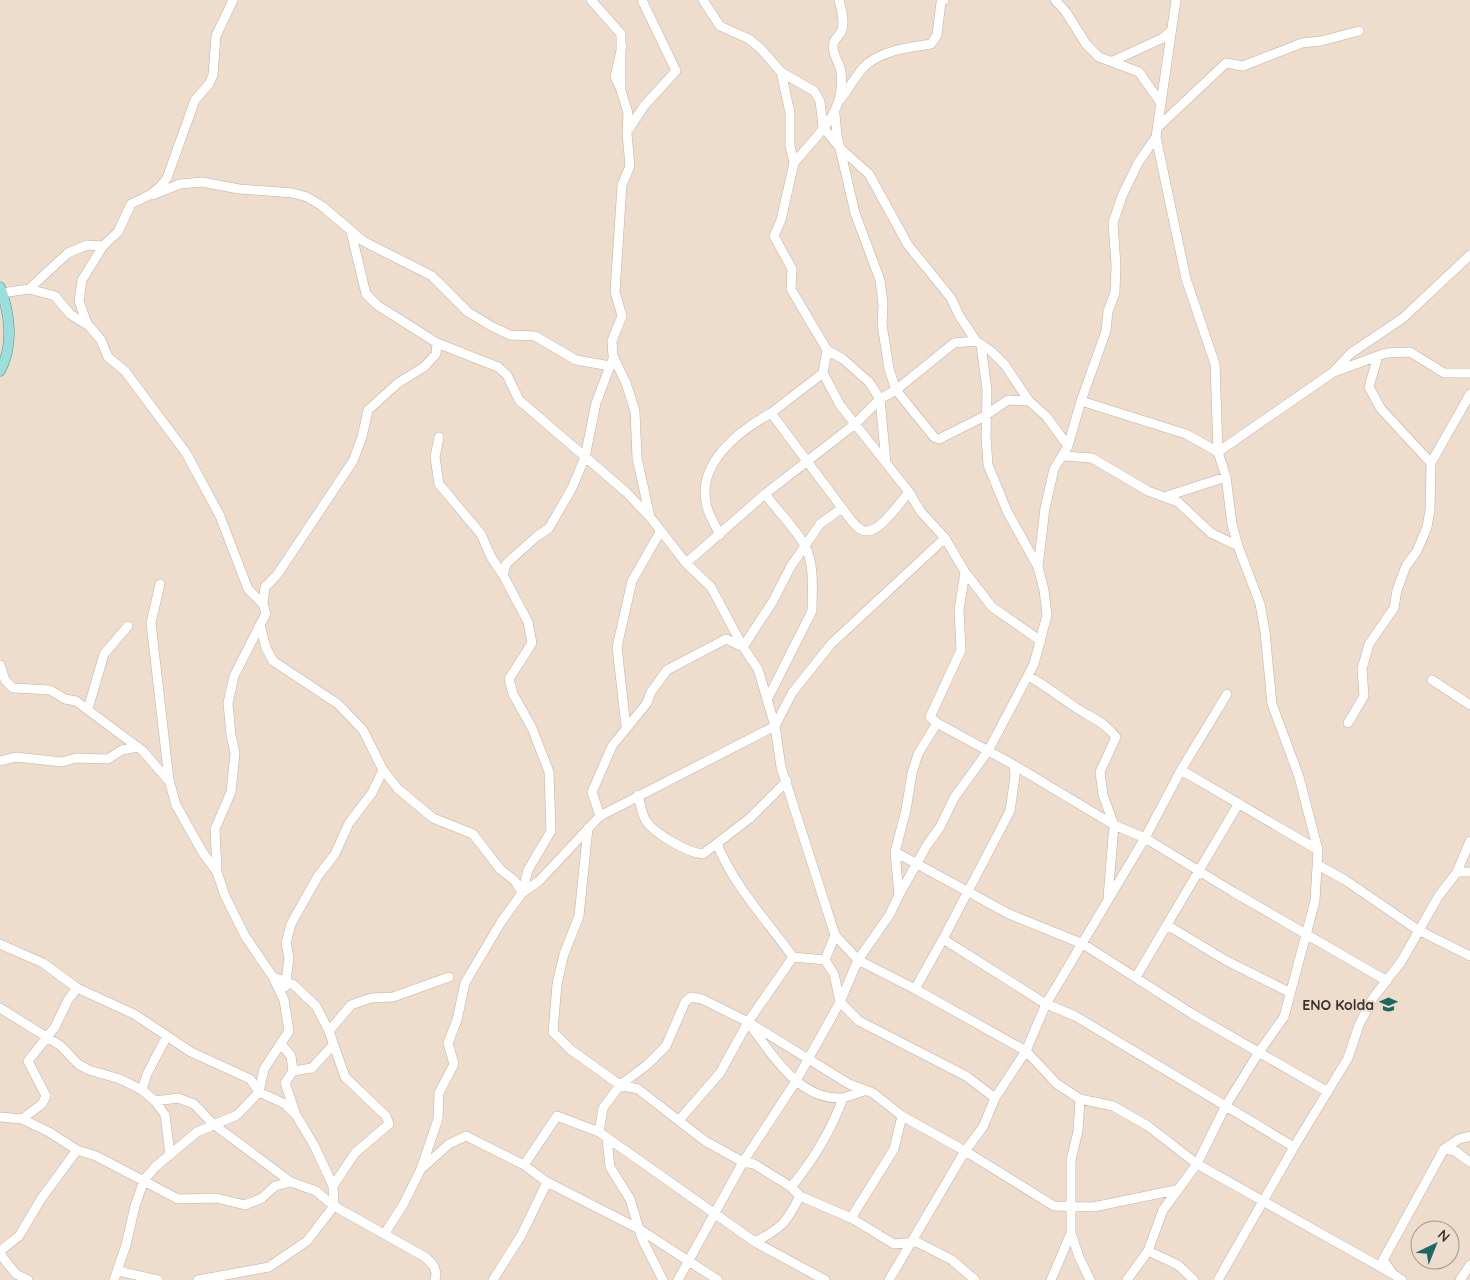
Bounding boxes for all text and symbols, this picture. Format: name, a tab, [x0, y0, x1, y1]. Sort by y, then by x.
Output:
school or university icon: ENO Kolda	[1378, 995, 1398, 1015]
place label: ENO Kolda	[1302, 996, 1374, 1014]
north arrow	[1410, 1220, 1460, 1270]
text: N	[1434, 1225, 1454, 1246]

